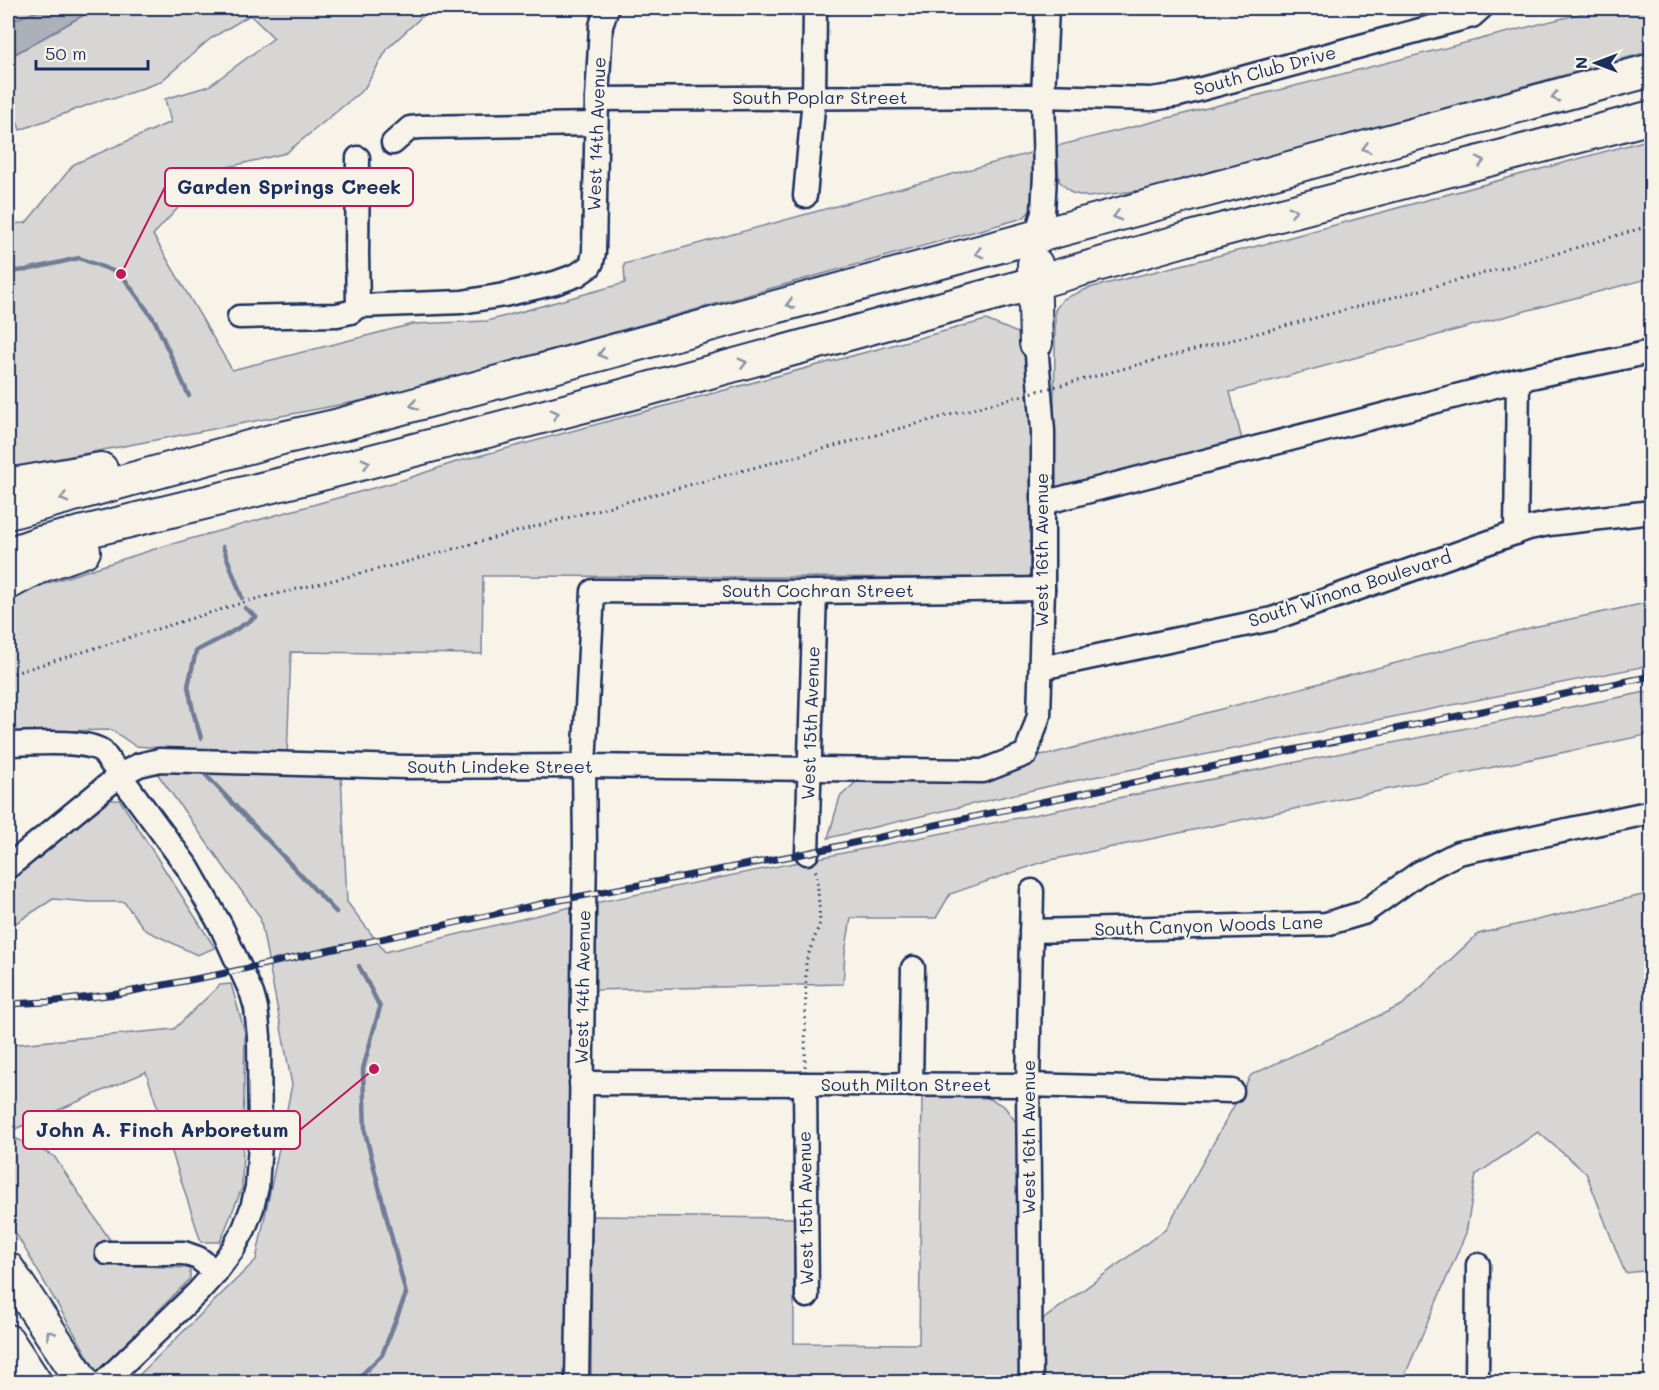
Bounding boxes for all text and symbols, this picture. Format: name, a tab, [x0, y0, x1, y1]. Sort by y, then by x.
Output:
scale bar	[36, 33, 148, 71]
north arrow	[1566, 33, 1626, 93]
street label: South Club Drive	[1191, 39, 1339, 101]
text: 50 m	[45, 41, 87, 65]
street label: West 14th Avenue	[581, 57, 611, 211]
text: N	[1570, 57, 1591, 69]
street label: South Poplar Street	[732, 85, 908, 109]
one-way arrow	[1550, 90, 1560, 102]
one-way arrow	[1361, 141, 1372, 153]
one-way arrow	[1476, 156, 1486, 169]
callout: Garden Springs Creek	[165, 168, 413, 206]
text: Garden Springs Creek	[177, 173, 401, 199]
one-way arrow	[1288, 206, 1298, 219]
one-way arrow	[1112, 208, 1122, 221]
one-way arrow	[974, 246, 984, 258]
one-way arrow	[785, 297, 796, 309]
one-way arrow	[597, 347, 607, 360]
one-way arrow	[738, 357, 748, 370]
one-way arrow	[409, 398, 419, 410]
one-way arrow	[550, 408, 560, 421]
one-way arrow	[361, 457, 371, 470]
street label: West 16th Avenue	[1029, 473, 1053, 627]
one-way arrow	[59, 491, 70, 503]
street label: South Winona Boulevard	[1245, 544, 1454, 632]
street label: South Cochran Street	[722, 578, 914, 602]
street label: West 15th Avenue	[795, 646, 825, 800]
street label: South Lindeke Street	[407, 754, 593, 778]
street label: South Canyon Woods Lane	[1094, 909, 1324, 941]
street label: West 14th Avenue	[569, 910, 595, 1064]
street label: West 16th Avenue	[1016, 1060, 1040, 1214]
street label: South Milton Street	[821, 1072, 991, 1096]
callout: John A. Finch Arboretum	[23, 1111, 300, 1149]
text: John A. Finch Arboretum	[36, 1116, 288, 1142]
street label: West 15th Avenue	[792, 1131, 818, 1285]
one-way arrow	[46, 1330, 57, 1341]

